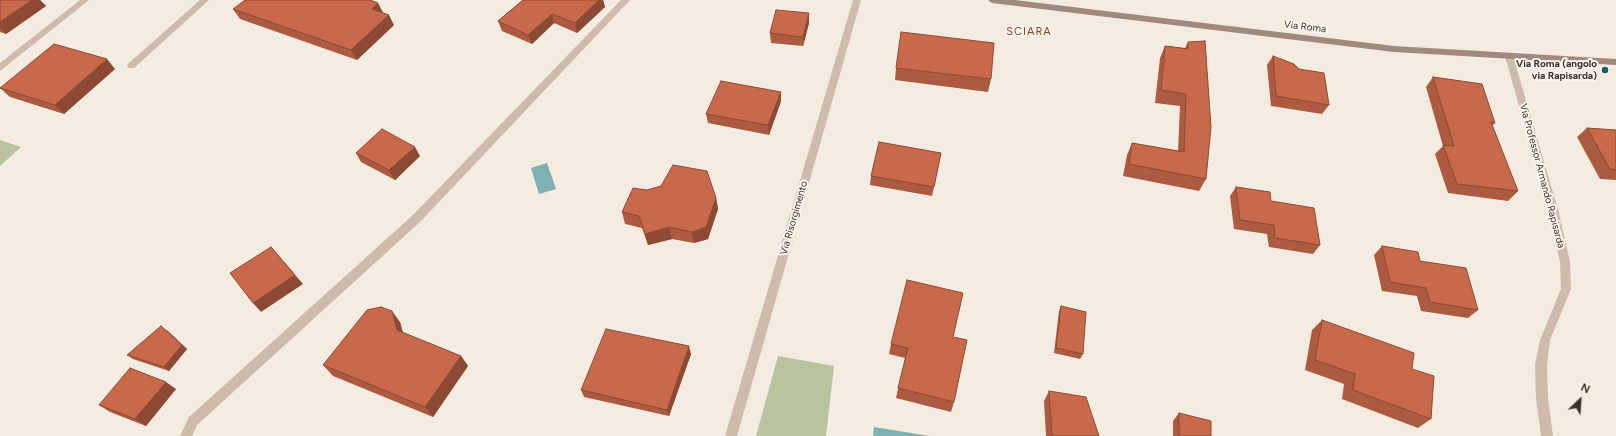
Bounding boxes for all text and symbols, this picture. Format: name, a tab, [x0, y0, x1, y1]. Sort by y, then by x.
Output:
street label: Via Roma	[1283, 18, 1327, 36]
district label: SCIARA	[1006, 25, 1052, 39]
place label: Via Roma (angolo via Rapisarda)	[1516, 58, 1597, 82]
marker: Via Roma (angolo via Rapisarda)	[1600, 65, 1610, 75]
street label: Via Professor Armando Rapisarda	[1517, 102, 1567, 250]
street label: Via Risorgimento	[778, 180, 810, 256]
north arrow	[1560, 380, 1600, 420]
text: N	[1579, 381, 1592, 396]

